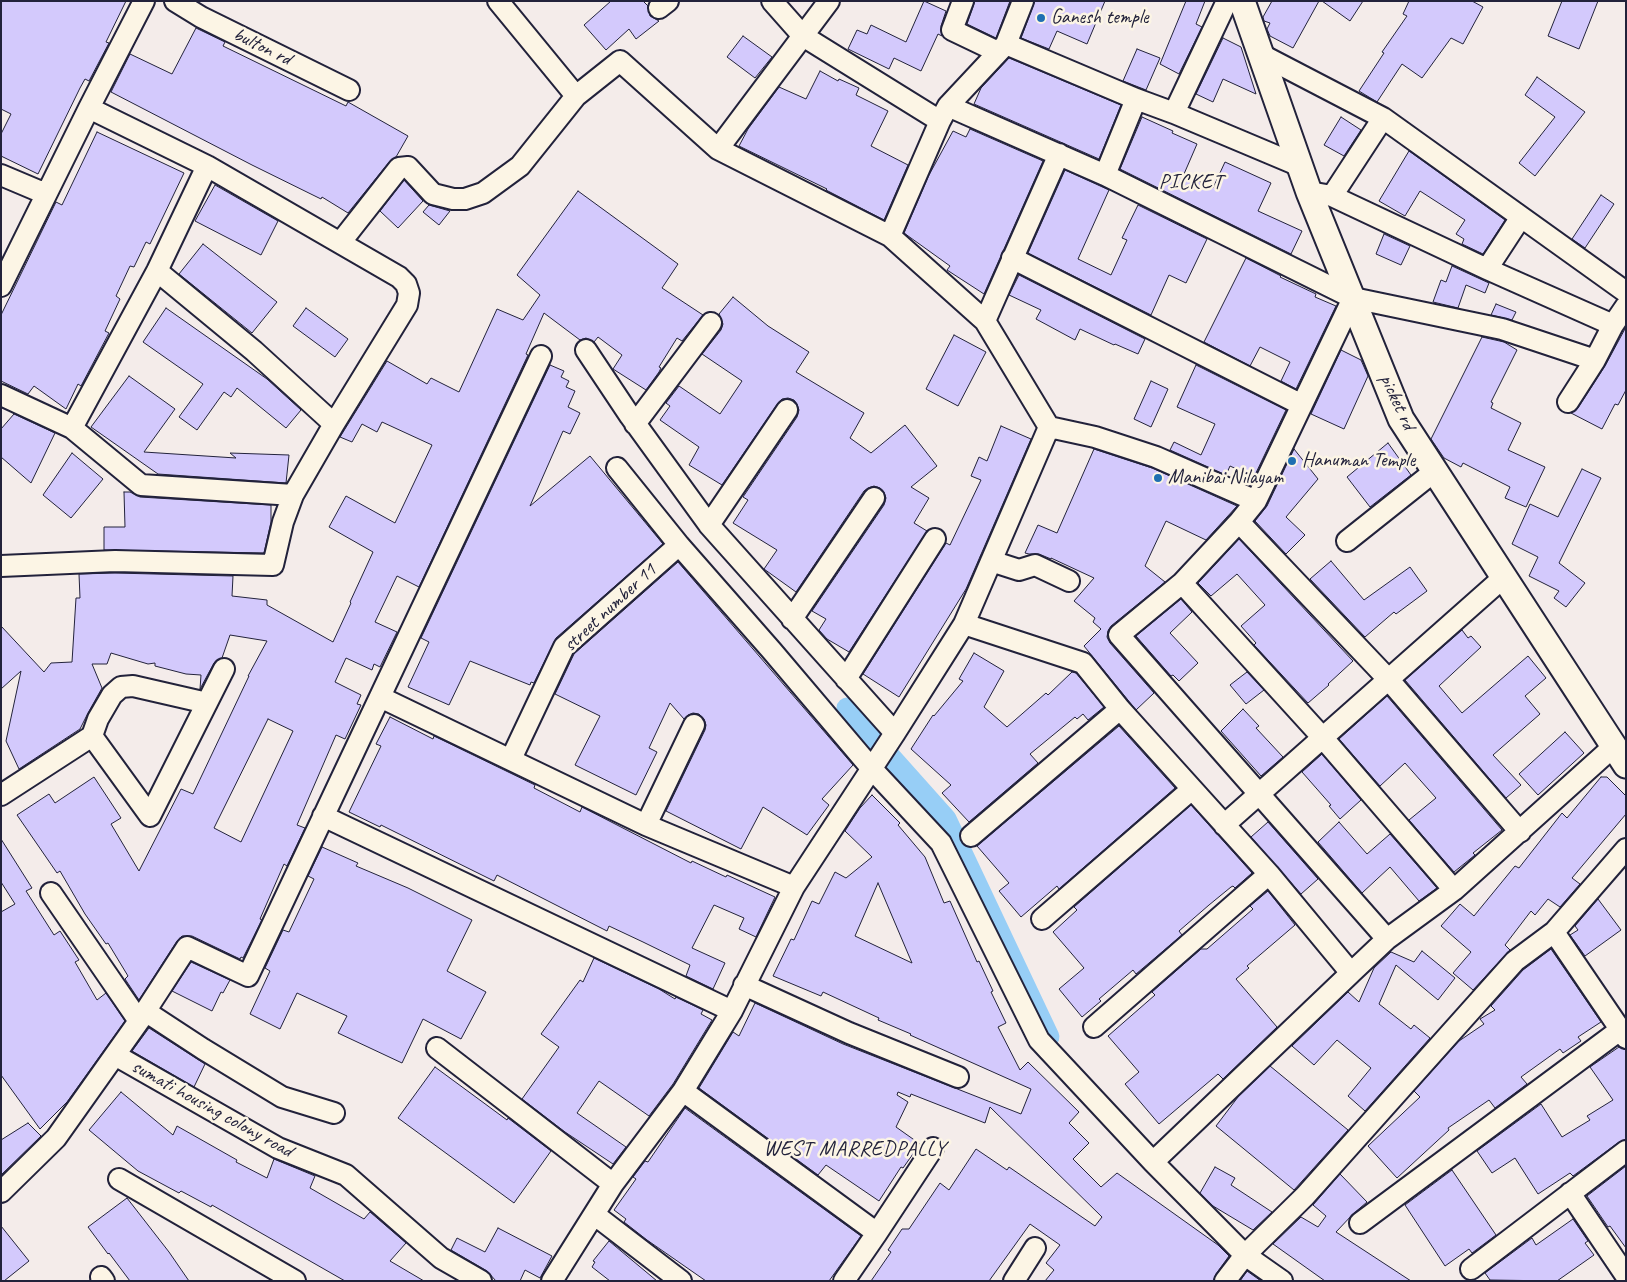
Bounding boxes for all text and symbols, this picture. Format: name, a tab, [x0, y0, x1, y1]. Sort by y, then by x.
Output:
place label: Ganesh temple	[1051, 6, 1149, 30]
marker: Ganesh temple	[1035, 12, 1047, 24]
street label: bulton rd	[229, 23, 295, 71]
district label: PICKET	[1158, 169, 1224, 195]
street label: picket rd	[1374, 370, 1420, 434]
place label: Hanuman Temple	[1302, 449, 1415, 473]
marker: Hanuman Temple	[1286, 455, 1298, 467]
place label: Manibai Nilayam	[1168, 466, 1283, 490]
marker: Manibai Nilayam	[1152, 472, 1164, 484]
street label: street number 11	[558, 559, 662, 657]
street label: sumati housing colony road	[127, 1055, 297, 1163]
district label: WEST MARREDPALLY	[762, 1136, 948, 1162]

